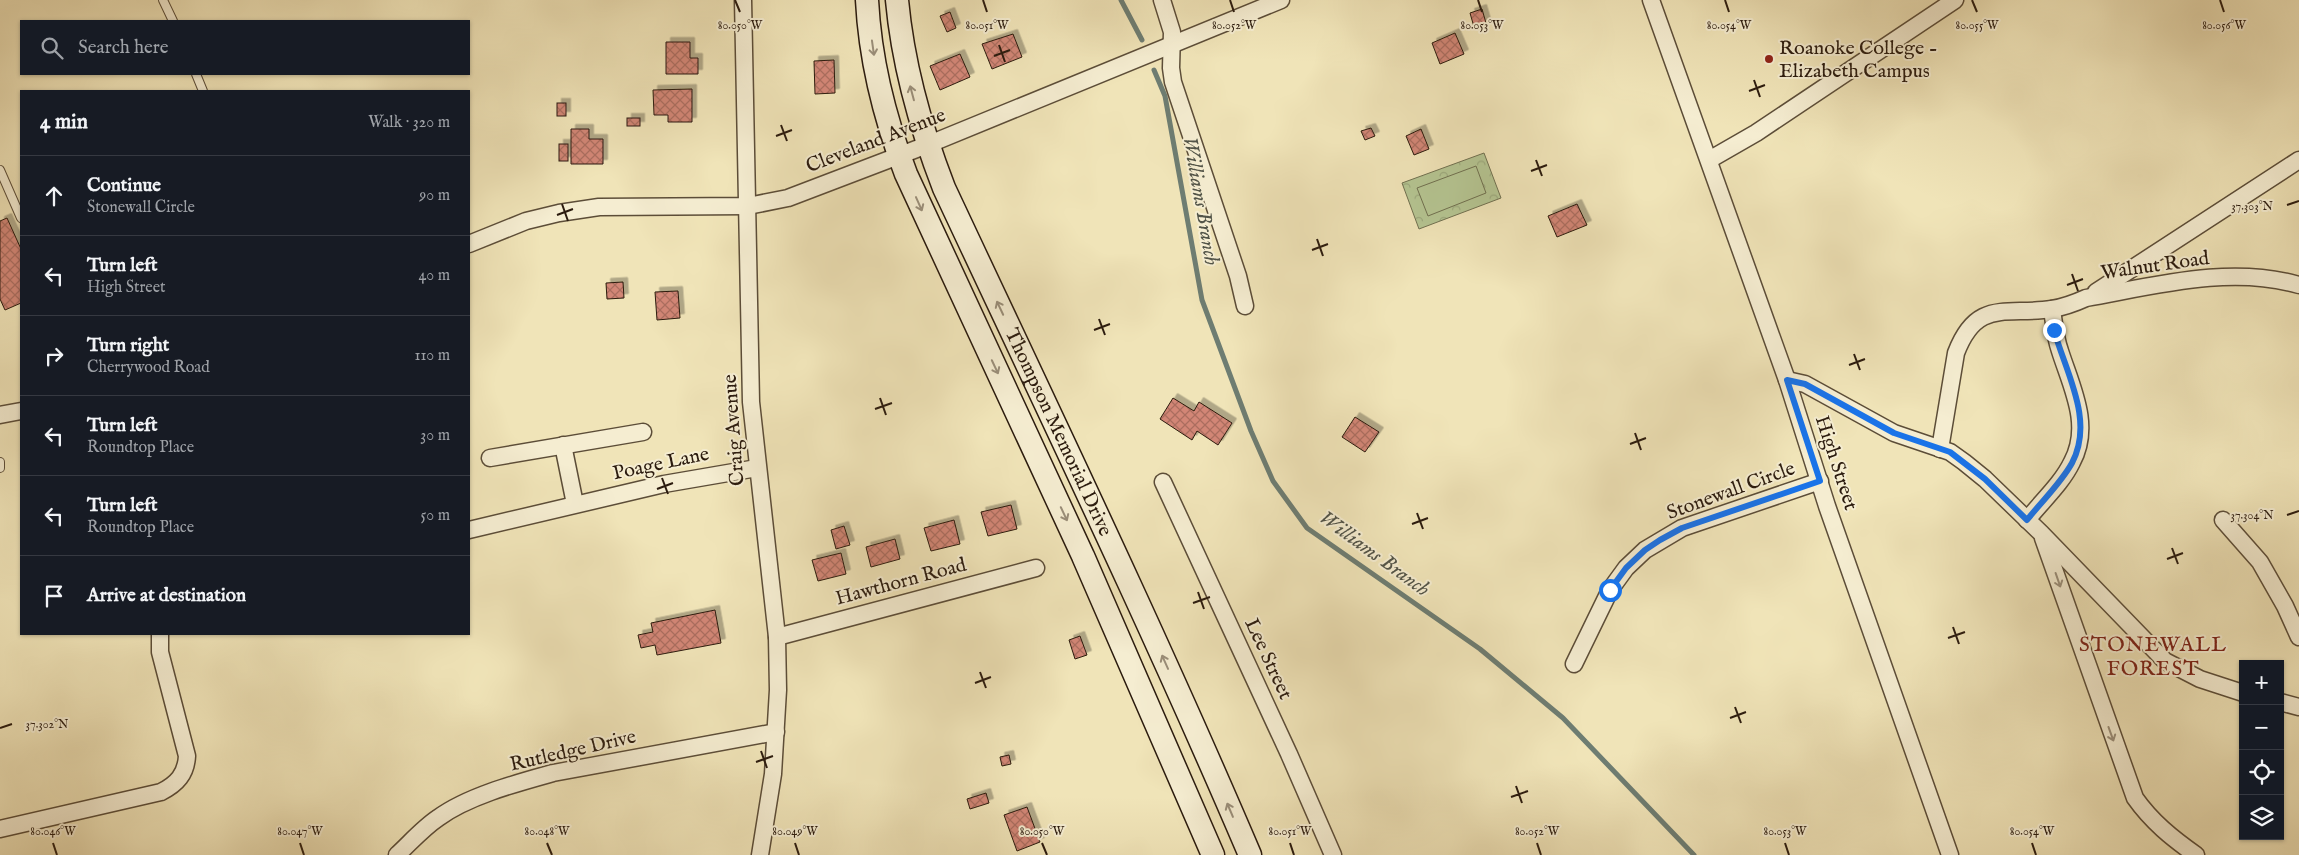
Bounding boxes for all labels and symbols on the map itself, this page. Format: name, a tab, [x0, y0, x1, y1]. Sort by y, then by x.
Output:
text: 80.050°W	[718, 18, 763, 33]
text: 80.051°W	[965, 18, 1009, 33]
text: 80.052°W	[1212, 18, 1257, 33]
text: 80.053°W	[1460, 18, 1504, 33]
text: 80.054°W	[1707, 18, 1752, 33]
text: 80.055°W	[1955, 18, 1999, 33]
text: 80.056°W	[2202, 18, 2246, 33]
place label: Roanoke College - Elizabeth Campus	[1779, 36, 1938, 84]
one-way arrow	[868, 40, 878, 56]
marker: Roanoke College - Elizabeth Campus	[1763, 53, 1775, 65]
one-way arrow	[907, 86, 916, 102]
street label: Cleveland Avenue	[803, 103, 949, 179]
water label: Williams Branch	[1175, 135, 1225, 268]
one-way arrow	[914, 196, 924, 211]
text: 37.303°N	[2231, 199, 2273, 214]
street label: Walnut Road	[2099, 246, 2211, 286]
one-way arrow	[995, 301, 1005, 316]
route end	[2043, 319, 2066, 342]
street label: Thompson Memorial Drive	[999, 324, 1118, 540]
one-way arrow	[990, 359, 1000, 374]
street label: Craig Avenue	[718, 373, 750, 487]
street label: High Street	[1809, 412, 1863, 514]
street label: Poage Lane	[611, 442, 711, 486]
street label: Stonewall Circle	[1663, 456, 1799, 526]
water label: Williams Branch	[1313, 505, 1435, 603]
one-way arrow	[1059, 506, 1069, 521]
text: 37.304°N	[2230, 508, 2274, 523]
street label: Hawthorn Road	[833, 552, 969, 611]
one-way arrow	[2054, 572, 2063, 587]
route start	[1599, 579, 1622, 602]
street label: Lee Street	[1238, 614, 1298, 704]
district label: STONEWALL FOREST	[2079, 632, 2227, 683]
one-way arrow	[1159, 655, 1169, 670]
text: 37.302°N	[26, 717, 69, 732]
street label: Rutledge Drive	[508, 724, 638, 778]
one-way arrow	[2107, 725, 2116, 741]
one-way arrow	[1225, 803, 1235, 818]
text: 80.046°W	[30, 824, 76, 839]
text: 80.047°W	[277, 824, 323, 839]
text: 80.048°W	[525, 824, 570, 839]
text: 80.049°W	[772, 824, 818, 839]
text: 80.050°W	[1020, 824, 1065, 839]
text: 80.051°W	[1268, 824, 1312, 839]
text: 80.052°W	[1515, 824, 1560, 839]
text: 80.053°W	[1763, 824, 1807, 839]
text: 80.054°W	[2010, 824, 2055, 839]

